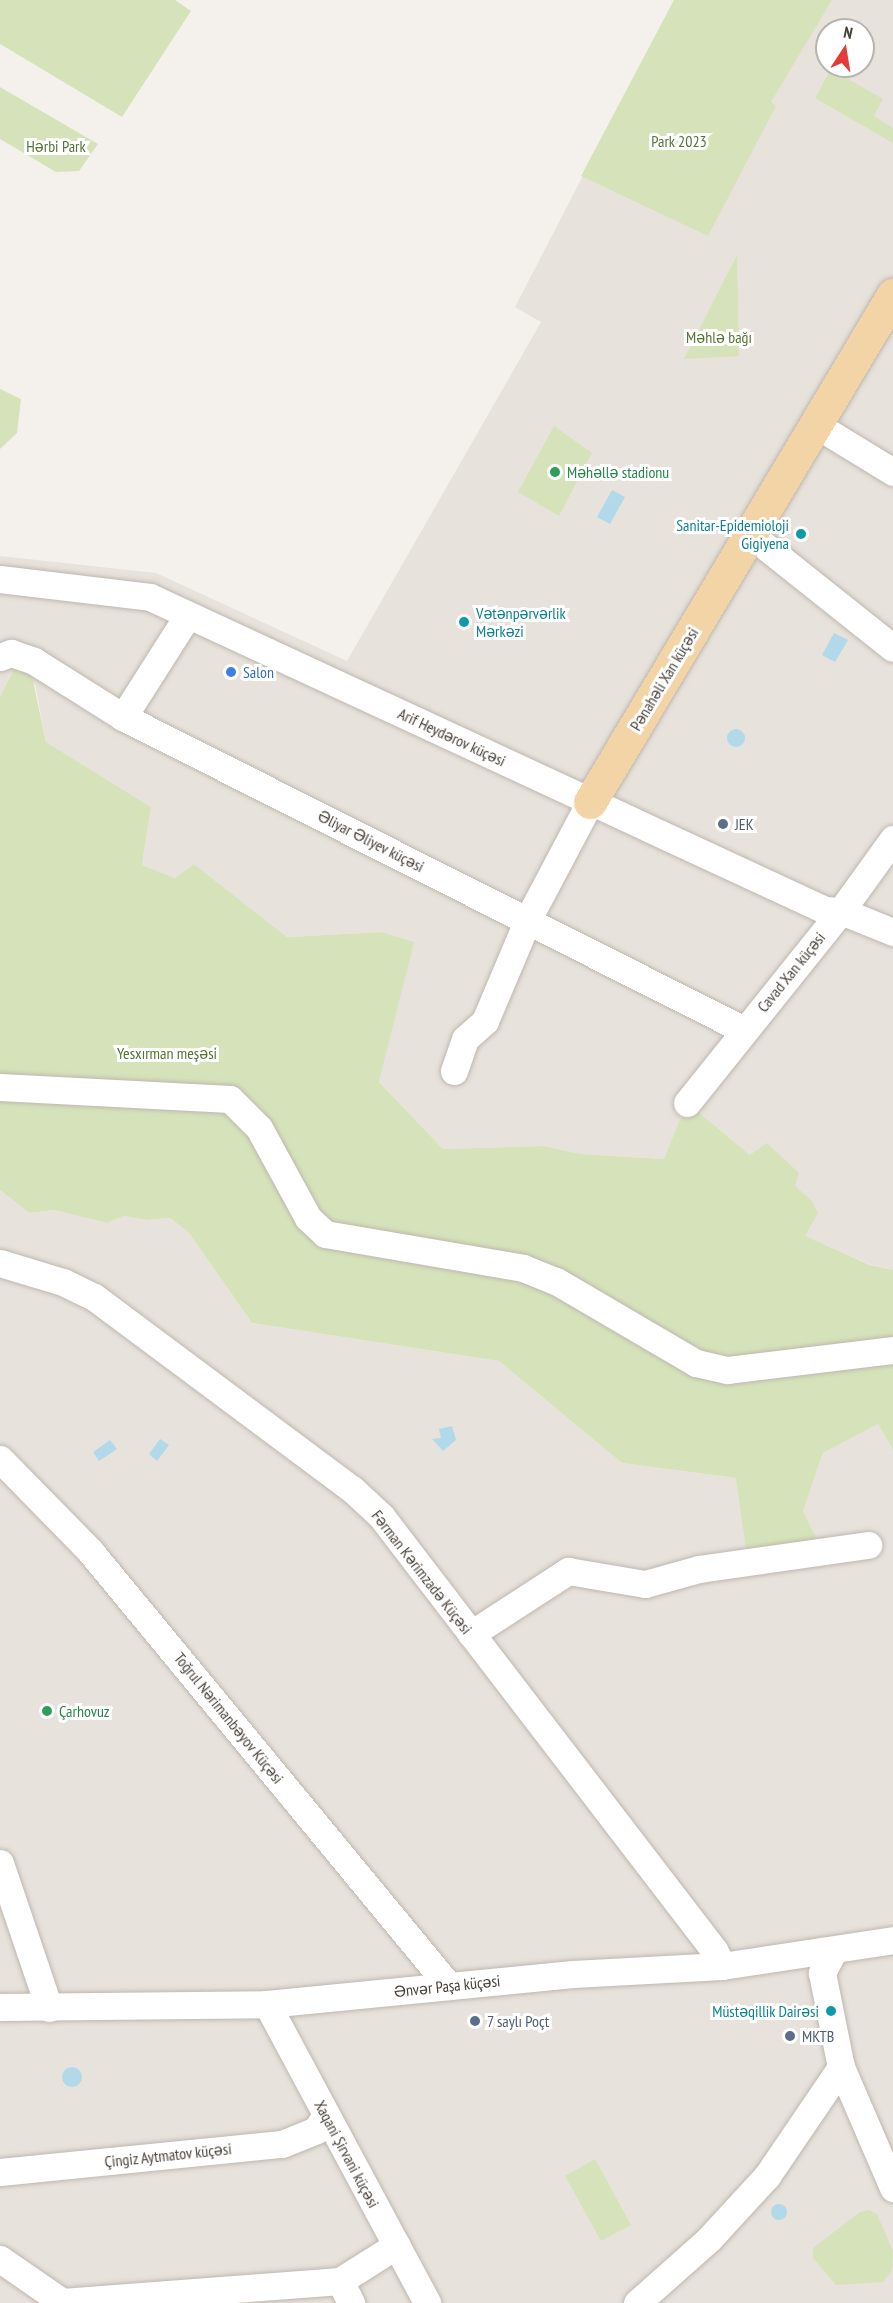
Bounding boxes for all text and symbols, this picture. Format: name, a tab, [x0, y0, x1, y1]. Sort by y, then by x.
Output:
north arrow	[815, 18, 875, 78]
text: N	[842, 22, 855, 43]
park label: Park 2023	[651, 131, 707, 151]
park label: Hərbi Park	[26, 136, 86, 156]
park label: Məhlə bağı	[686, 327, 752, 347]
place label: Məhəllə stadionu	[567, 462, 669, 482]
marker: Məhəllə stadionu	[548, 465, 562, 479]
place label: Sanitar-Epidemioloji Gigiyena	[676, 515, 789, 553]
marker: Sanitar-Epidemioloji Gigiyena	[794, 527, 808, 541]
place label: Vətənpərvərlik Mərkəzi	[476, 603, 566, 641]
marker: Vətənpərvərlik Mərkəzi	[457, 615, 471, 629]
street label: Pənahəli Xan küçəsi	[626, 624, 702, 734]
place label: Salon	[243, 662, 274, 682]
marker: Salon	[224, 665, 238, 679]
street label: Arif Heydərov küçəsi	[395, 704, 509, 770]
street label: Əliyar Əliyev küçəsi	[314, 806, 428, 876]
place label: JEK	[735, 814, 754, 834]
marker: JEK	[716, 817, 730, 831]
street label: Cavad Xan küçəsi	[753, 928, 829, 1016]
park label: Yesxırman meşəsi	[117, 1043, 217, 1063]
street label: Fərman Kərimzadə Küçəsi	[368, 1506, 476, 1638]
street label: Toğrul Nərimanbəyov Küçəsi	[170, 1648, 288, 1788]
place label: Çarhovuz	[59, 1701, 110, 1721]
marker: Çarhovuz	[40, 1704, 54, 1718]
street label: Ənvər Paşa küçəsi	[393, 1971, 501, 2001]
place label: Müstəqillik Dairəsi	[712, 2001, 819, 2021]
marker: Müstəqillik Dairəsi	[824, 2004, 838, 2018]
place label: 7 saylı Poçt	[487, 2011, 550, 2031]
marker: 7 saylı Poçt	[468, 2014, 482, 2028]
place label: MKTB	[802, 2026, 834, 2046]
marker: MKTB	[783, 2029, 797, 2043]
street label: Xaqani Şirvani küçəsi	[311, 2097, 383, 2211]
street label: Çingiz Aytmatov küçəsi	[103, 2139, 233, 2171]

